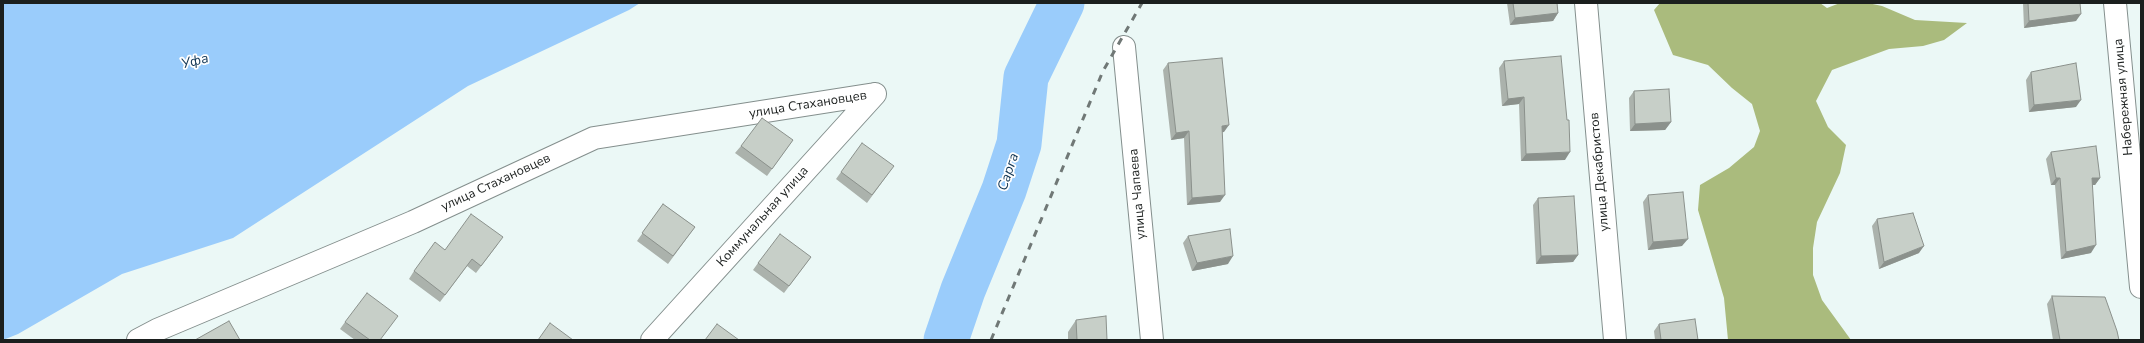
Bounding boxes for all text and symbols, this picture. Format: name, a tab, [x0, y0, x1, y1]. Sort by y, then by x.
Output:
street label: Набережная улица	[2111, 38, 2137, 156]
water label: Уфа	[180, 51, 210, 73]
street label: улица Стахановцев	[748, 88, 868, 122]
street label: улица Декабристов	[1587, 112, 1613, 232]
street label: улица Чапаева	[1126, 148, 1150, 240]
street label: улица Стахановцев	[439, 151, 553, 215]
water label: Сарга	[995, 151, 1023, 193]
street label: Коммунальная улица	[714, 164, 812, 270]

